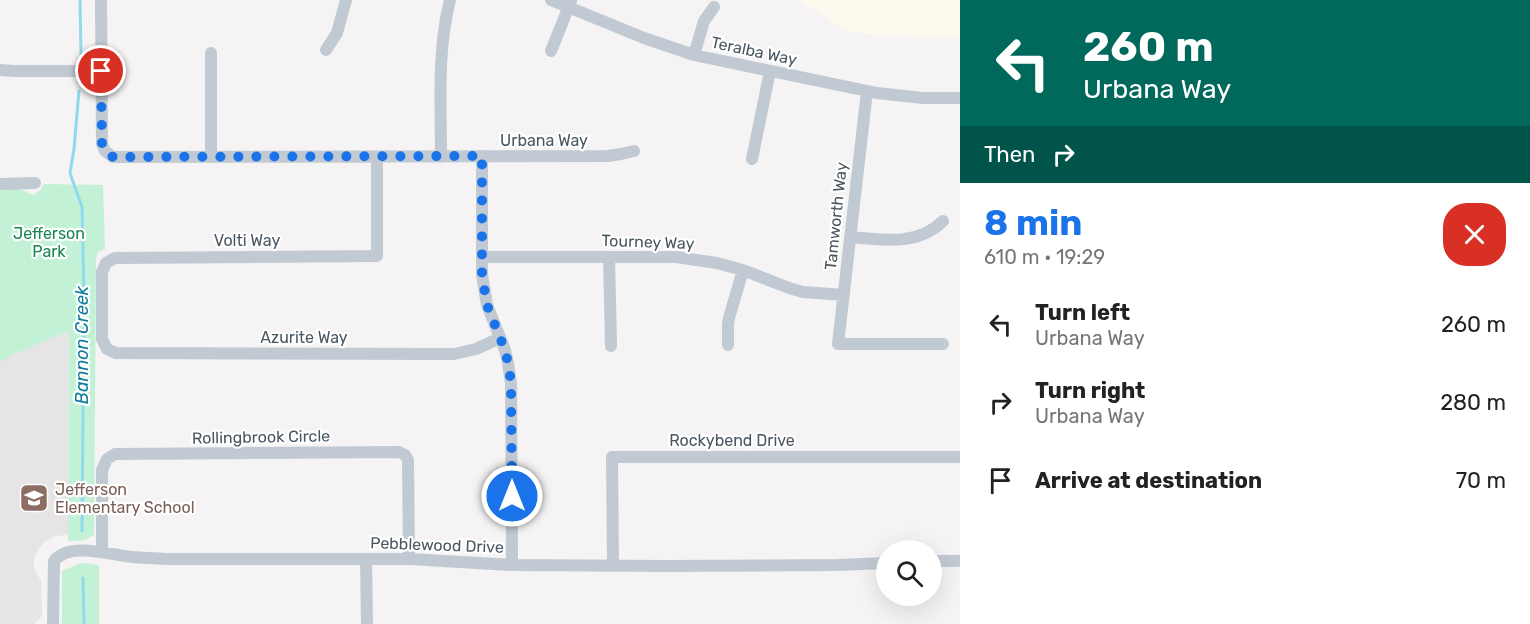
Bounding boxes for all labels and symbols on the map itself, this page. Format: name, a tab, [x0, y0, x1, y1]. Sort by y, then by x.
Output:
street label: Teralba Way	[709, 33, 799, 69]
pin	[75, 45, 126, 96]
street label: Urbana Way	[500, 131, 588, 150]
street label: Tamworth Way	[821, 161, 851, 271]
park label: Jefferson Park	[13, 224, 85, 261]
street label: Volti Way	[214, 231, 280, 250]
street label: Tourney Way	[601, 231, 695, 253]
water label: Bannon Creek	[71, 285, 93, 404]
street label: Azurite Way	[260, 328, 348, 347]
street label: Rollingbrook Circle	[192, 426, 330, 448]
street label: Rockybend Drive	[669, 431, 795, 450]
position arrow	[480, 464, 544, 528]
place label: Jefferson Elementary School	[55, 480, 195, 517]
school or university icon: Jefferson Elementary School	[18, 482, 50, 514]
street label: Pebblewood Drive	[370, 533, 504, 557]

